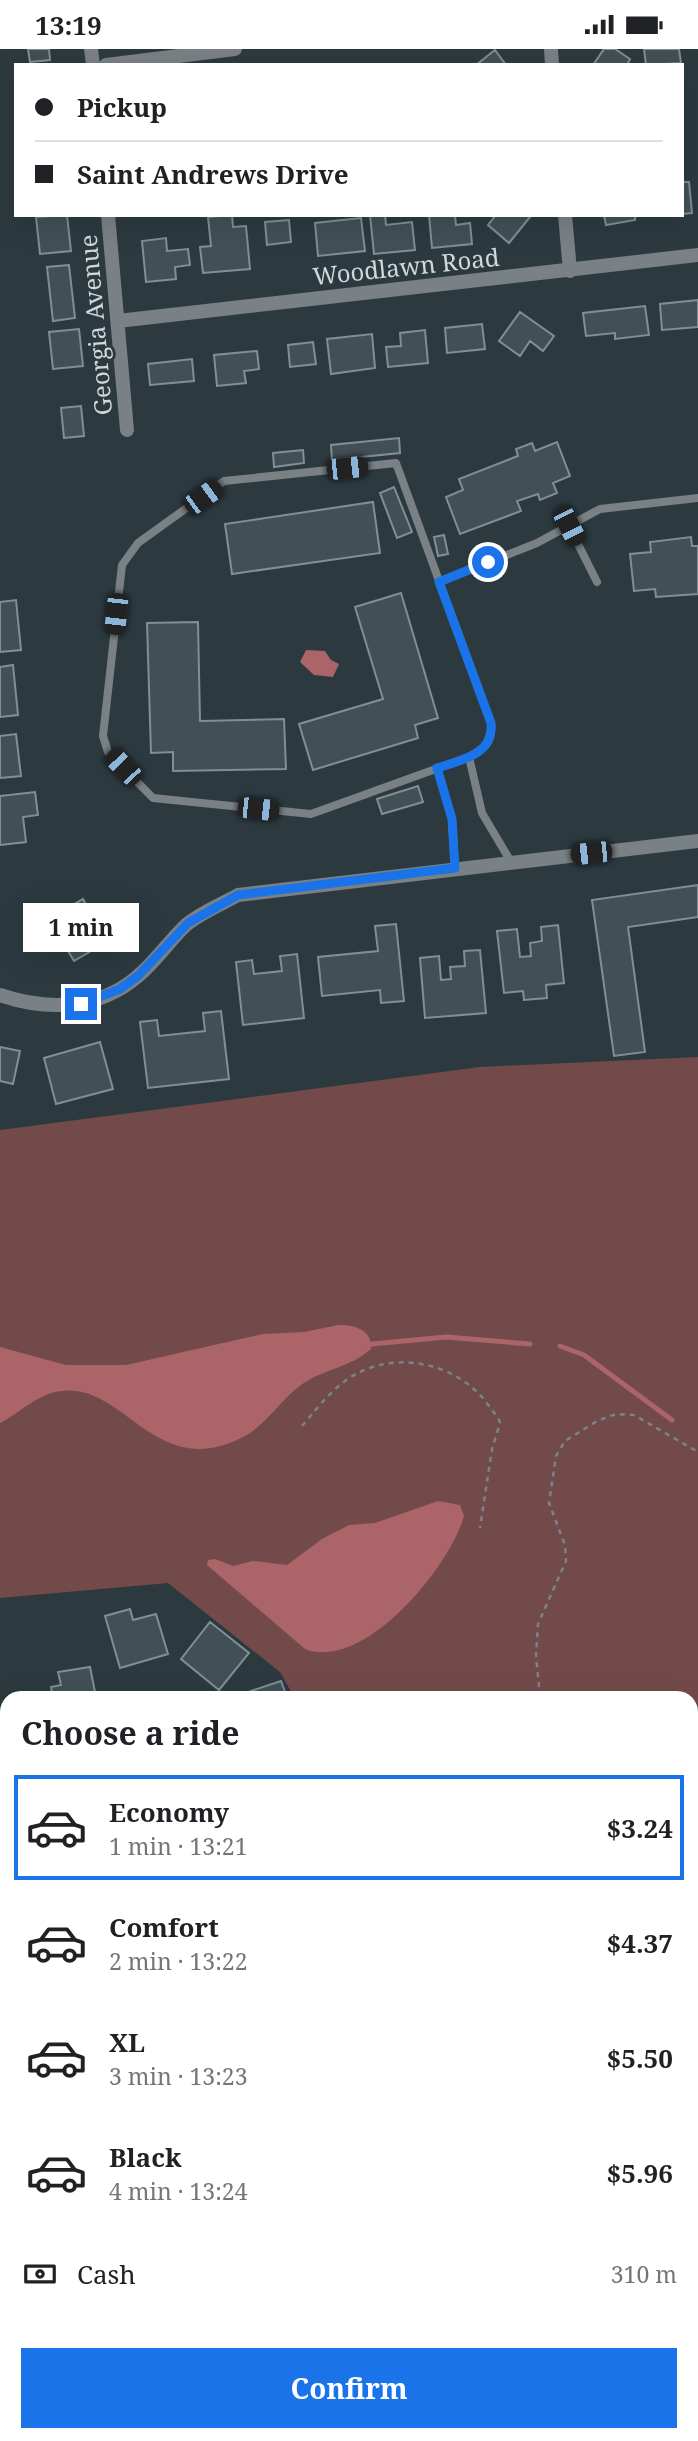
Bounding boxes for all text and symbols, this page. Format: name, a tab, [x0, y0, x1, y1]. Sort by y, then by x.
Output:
text: 13:19	[35, 7, 102, 43]
text: Pickup	[77, 89, 167, 125]
text: Saint Andrews Drive	[77, 156, 349, 192]
street label: Georgia Avenue	[71, 233, 119, 417]
street label: Woodlawn Road	[311, 240, 501, 292]
car	[326, 455, 369, 481]
car	[180, 476, 227, 518]
car	[551, 503, 588, 549]
route start	[472, 546, 504, 578]
car	[104, 592, 129, 636]
car	[101, 745, 146, 789]
car	[237, 796, 280, 822]
car	[570, 840, 613, 866]
callout: 1 min	[23, 902, 139, 951]
text: 1 min	[48, 911, 114, 943]
route end	[65, 988, 97, 1020]
text: Choose a ride	[21, 1711, 240, 1754]
text: Economy	[109, 1794, 229, 1830]
icon: car	[25, 1796, 88, 1859]
text: $3.24	[607, 1810, 673, 1846]
text: 1 min · 13:21	[109, 1830, 247, 1862]
text: Comfort	[109, 1909, 219, 1945]
icon: car	[25, 1911, 88, 1974]
text: $4.37	[607, 1925, 673, 1961]
text: 2 min · 13:22	[109, 1945, 247, 1977]
text: XL	[109, 2024, 145, 2060]
icon: car	[25, 2026, 88, 2089]
text: $5.50	[607, 2040, 673, 2076]
text: 3 min · 13:23	[109, 2060, 247, 2092]
text: Black	[109, 2139, 182, 2175]
icon: car	[25, 2141, 88, 2204]
text: $5.96	[607, 2155, 673, 2191]
text: 4 min · 13:24	[109, 2175, 247, 2207]
icon: cash	[21, 2255, 59, 2293]
text: Cash	[77, 2256, 136, 2292]
text: 310 m	[611, 2258, 677, 2290]
button: Confirm	[21, 2348, 677, 2428]

